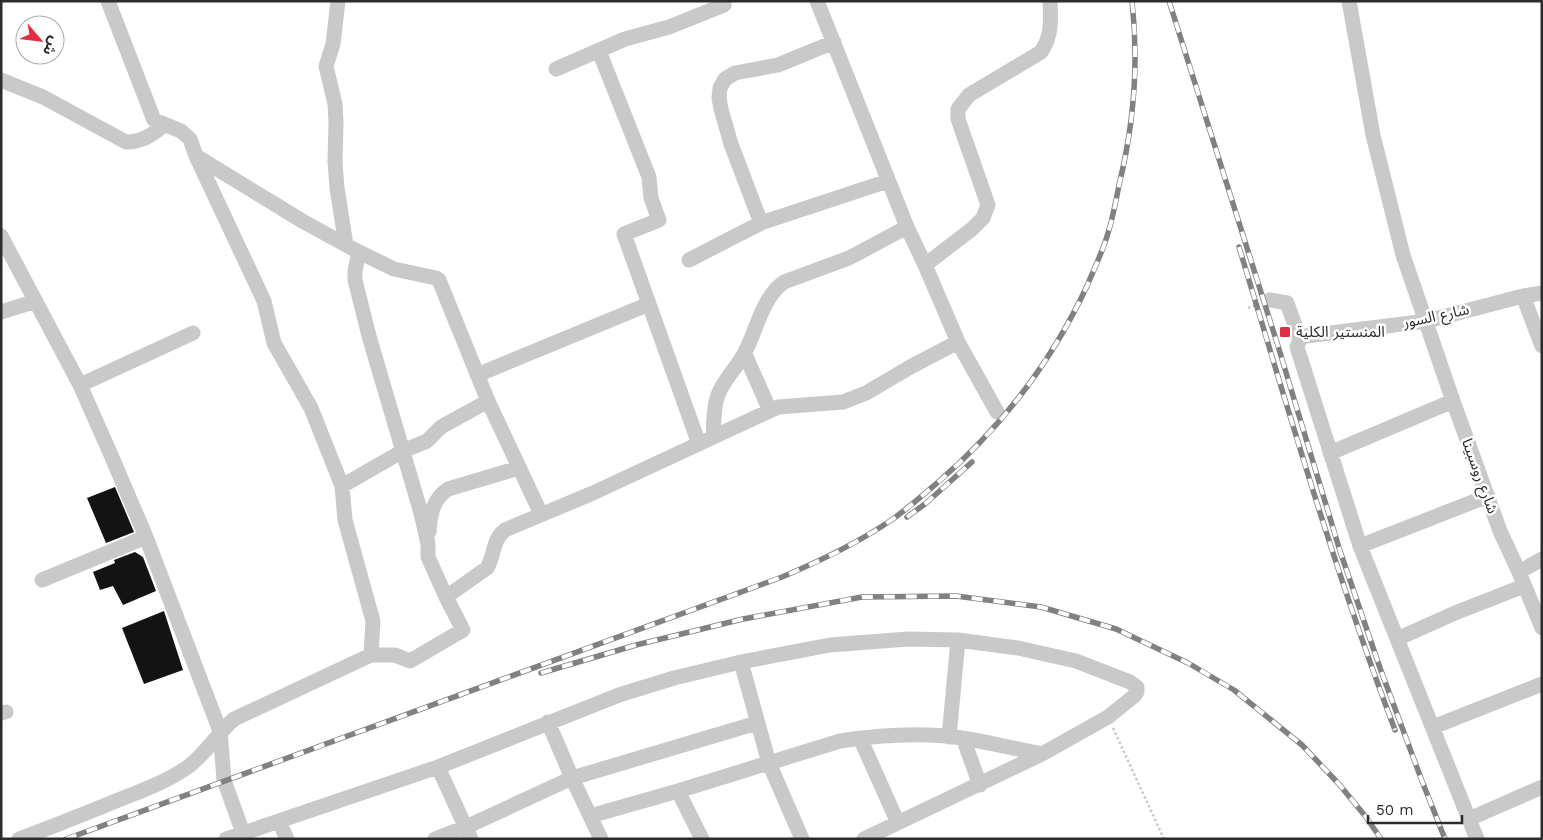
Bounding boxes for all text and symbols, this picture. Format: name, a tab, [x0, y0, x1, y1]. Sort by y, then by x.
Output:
north arrow	[15, 15, 65, 65]
text: ش	[40, 34, 63, 58]
street label: شارع السور	[1400, 300, 1472, 335]
place label: المنستير الكلية	[1296, 323, 1385, 341]
marker: المنستير الكلية	[1278, 325, 1292, 339]
street label: شارع روسبينا	[1455, 436, 1502, 517]
scale bar	[1368, 792, 1462, 824]
text: 50 m	[1376, 801, 1413, 819]

